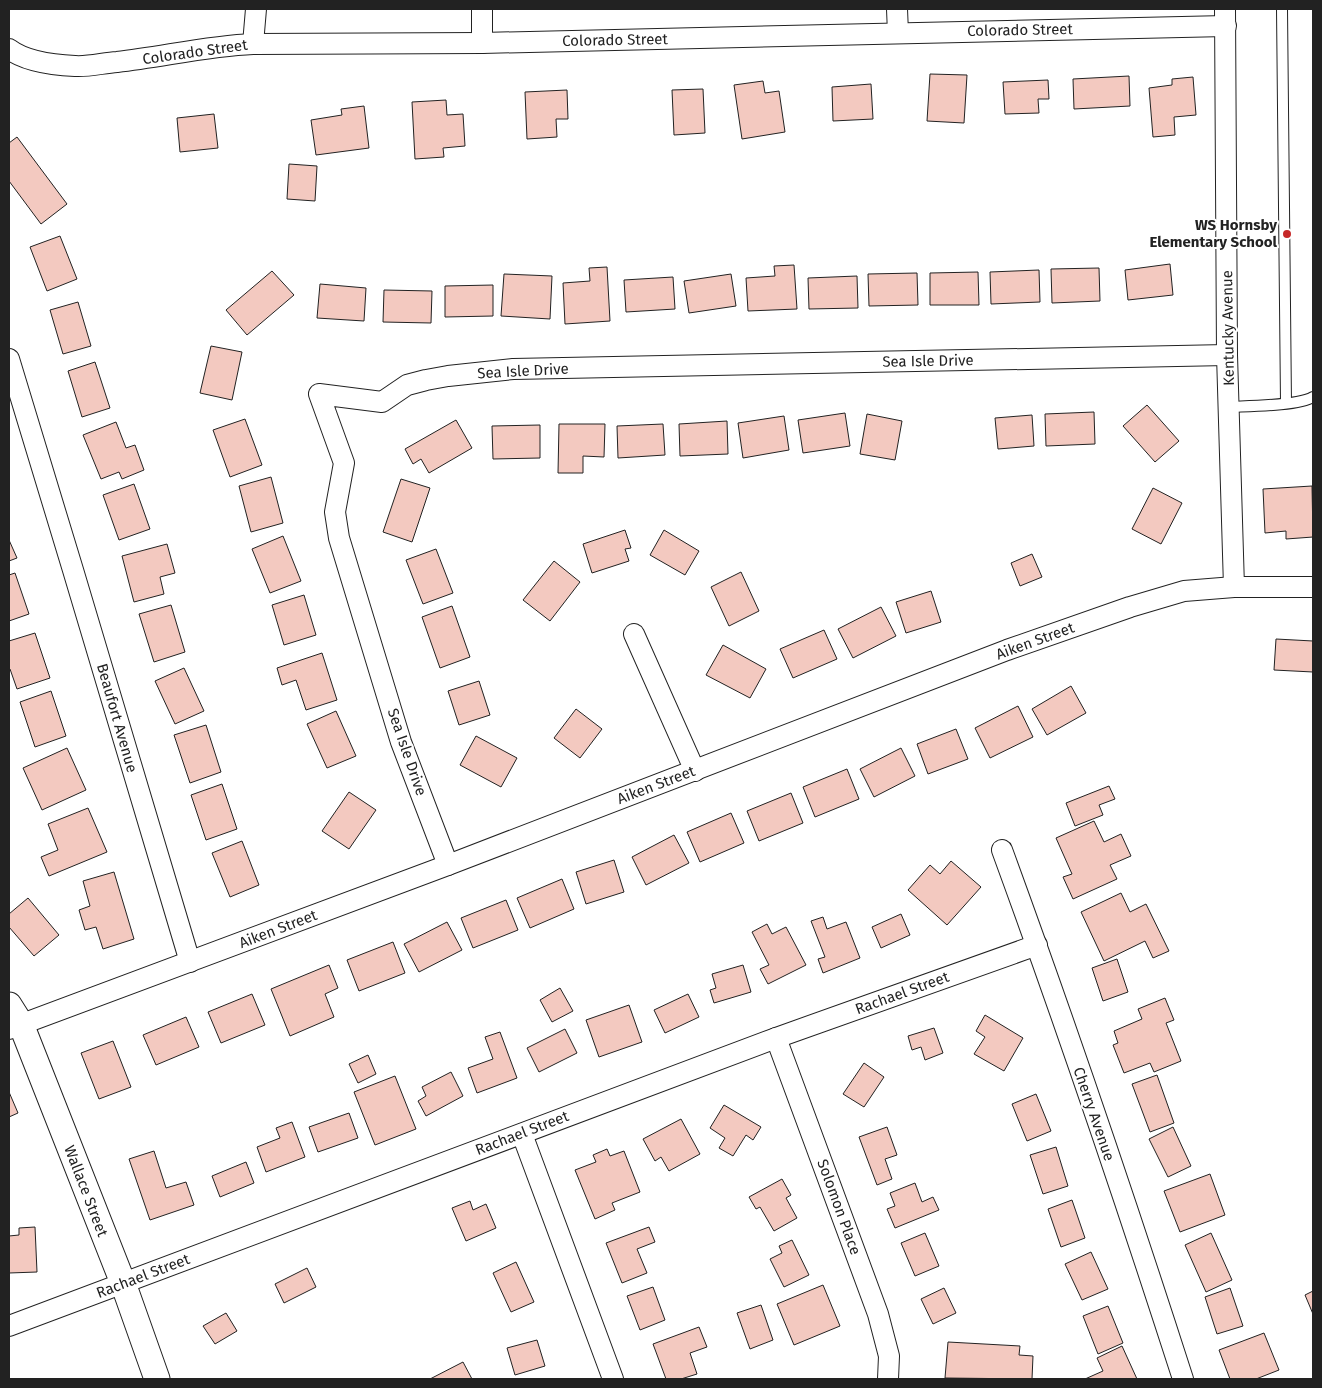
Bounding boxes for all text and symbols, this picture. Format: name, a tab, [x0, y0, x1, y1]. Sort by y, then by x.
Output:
street label: Colorado Street	[967, 20, 1074, 40]
street label: Colorado Street	[562, 30, 669, 50]
street label: Colorado Street	[141, 36, 249, 68]
place label: WS Hornsby Elementary School	[1149, 216, 1278, 251]
marker: WS Hornsby Elementary School	[1281, 228, 1293, 240]
street label: Kentucky Avenue	[1218, 270, 1238, 386]
street label: Sea Isle Drive	[882, 351, 974, 371]
street label: Sea Isle Drive	[477, 360, 569, 382]
street label: Aiken Street	[993, 618, 1077, 663]
street label: Beaufort Avenue	[93, 661, 141, 775]
street label: Sea Isle Drive	[384, 706, 430, 798]
street label: Aiken Street	[614, 762, 698, 808]
street label: Aiken Street	[236, 906, 320, 952]
street label: Rachael Street	[853, 968, 952, 1018]
street label: Cherry Avenue	[1070, 1065, 1118, 1163]
street label: Rachael Street	[473, 1107, 572, 1159]
street label: Wallace Street	[60, 1143, 112, 1240]
street label: Solomon Place	[813, 1157, 865, 1257]
street label: Rachael Street	[94, 1250, 193, 1302]

